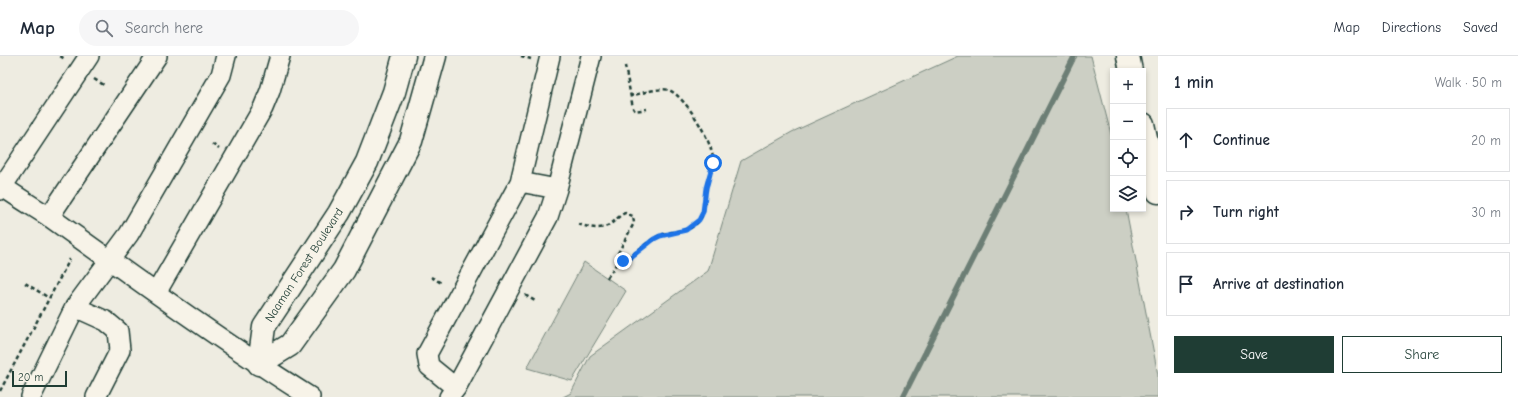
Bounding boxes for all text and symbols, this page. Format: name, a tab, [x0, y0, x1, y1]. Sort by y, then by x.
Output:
search box	[79, 10, 359, 46]
text: Map	[20, 17, 55, 39]
icon: search	[93, 17, 115, 39]
text: Search here	[125, 19, 203, 37]
text: Map	[1333, 19, 1360, 36]
text: Directions	[1382, 19, 1441, 36]
text: Saved	[1463, 19, 1498, 36]
map controls	[1110, 68, 1146, 212]
button: +	[1110, 68, 1146, 104]
text: 1 min	[1174, 73, 1214, 92]
text: Walk · 50 m	[1435, 75, 1502, 90]
button: −	[1110, 104, 1146, 140]
icon: ahead	[1175, 129, 1197, 151]
text: Continue	[1213, 131, 1270, 149]
text: 20 m	[1471, 133, 1501, 148]
button: locate	[1110, 140, 1146, 176]
route start	[704, 154, 722, 172]
button: layers	[1110, 176, 1146, 212]
icon: right	[1175, 201, 1197, 223]
text: Turn right	[1213, 203, 1279, 221]
street label: Naaman Forest Boulevard	[262, 205, 346, 325]
text: 30 m	[1471, 205, 1501, 220]
route end	[614, 252, 632, 270]
icon: arrive	[1175, 273, 1197, 295]
text: Arrive at destination	[1213, 275, 1344, 293]
button: Save	[1174, 336, 1334, 373]
button: Share	[1342, 336, 1502, 373]
scale bar	[12, 369, 67, 388]
text: 20 m	[18, 371, 43, 384]

